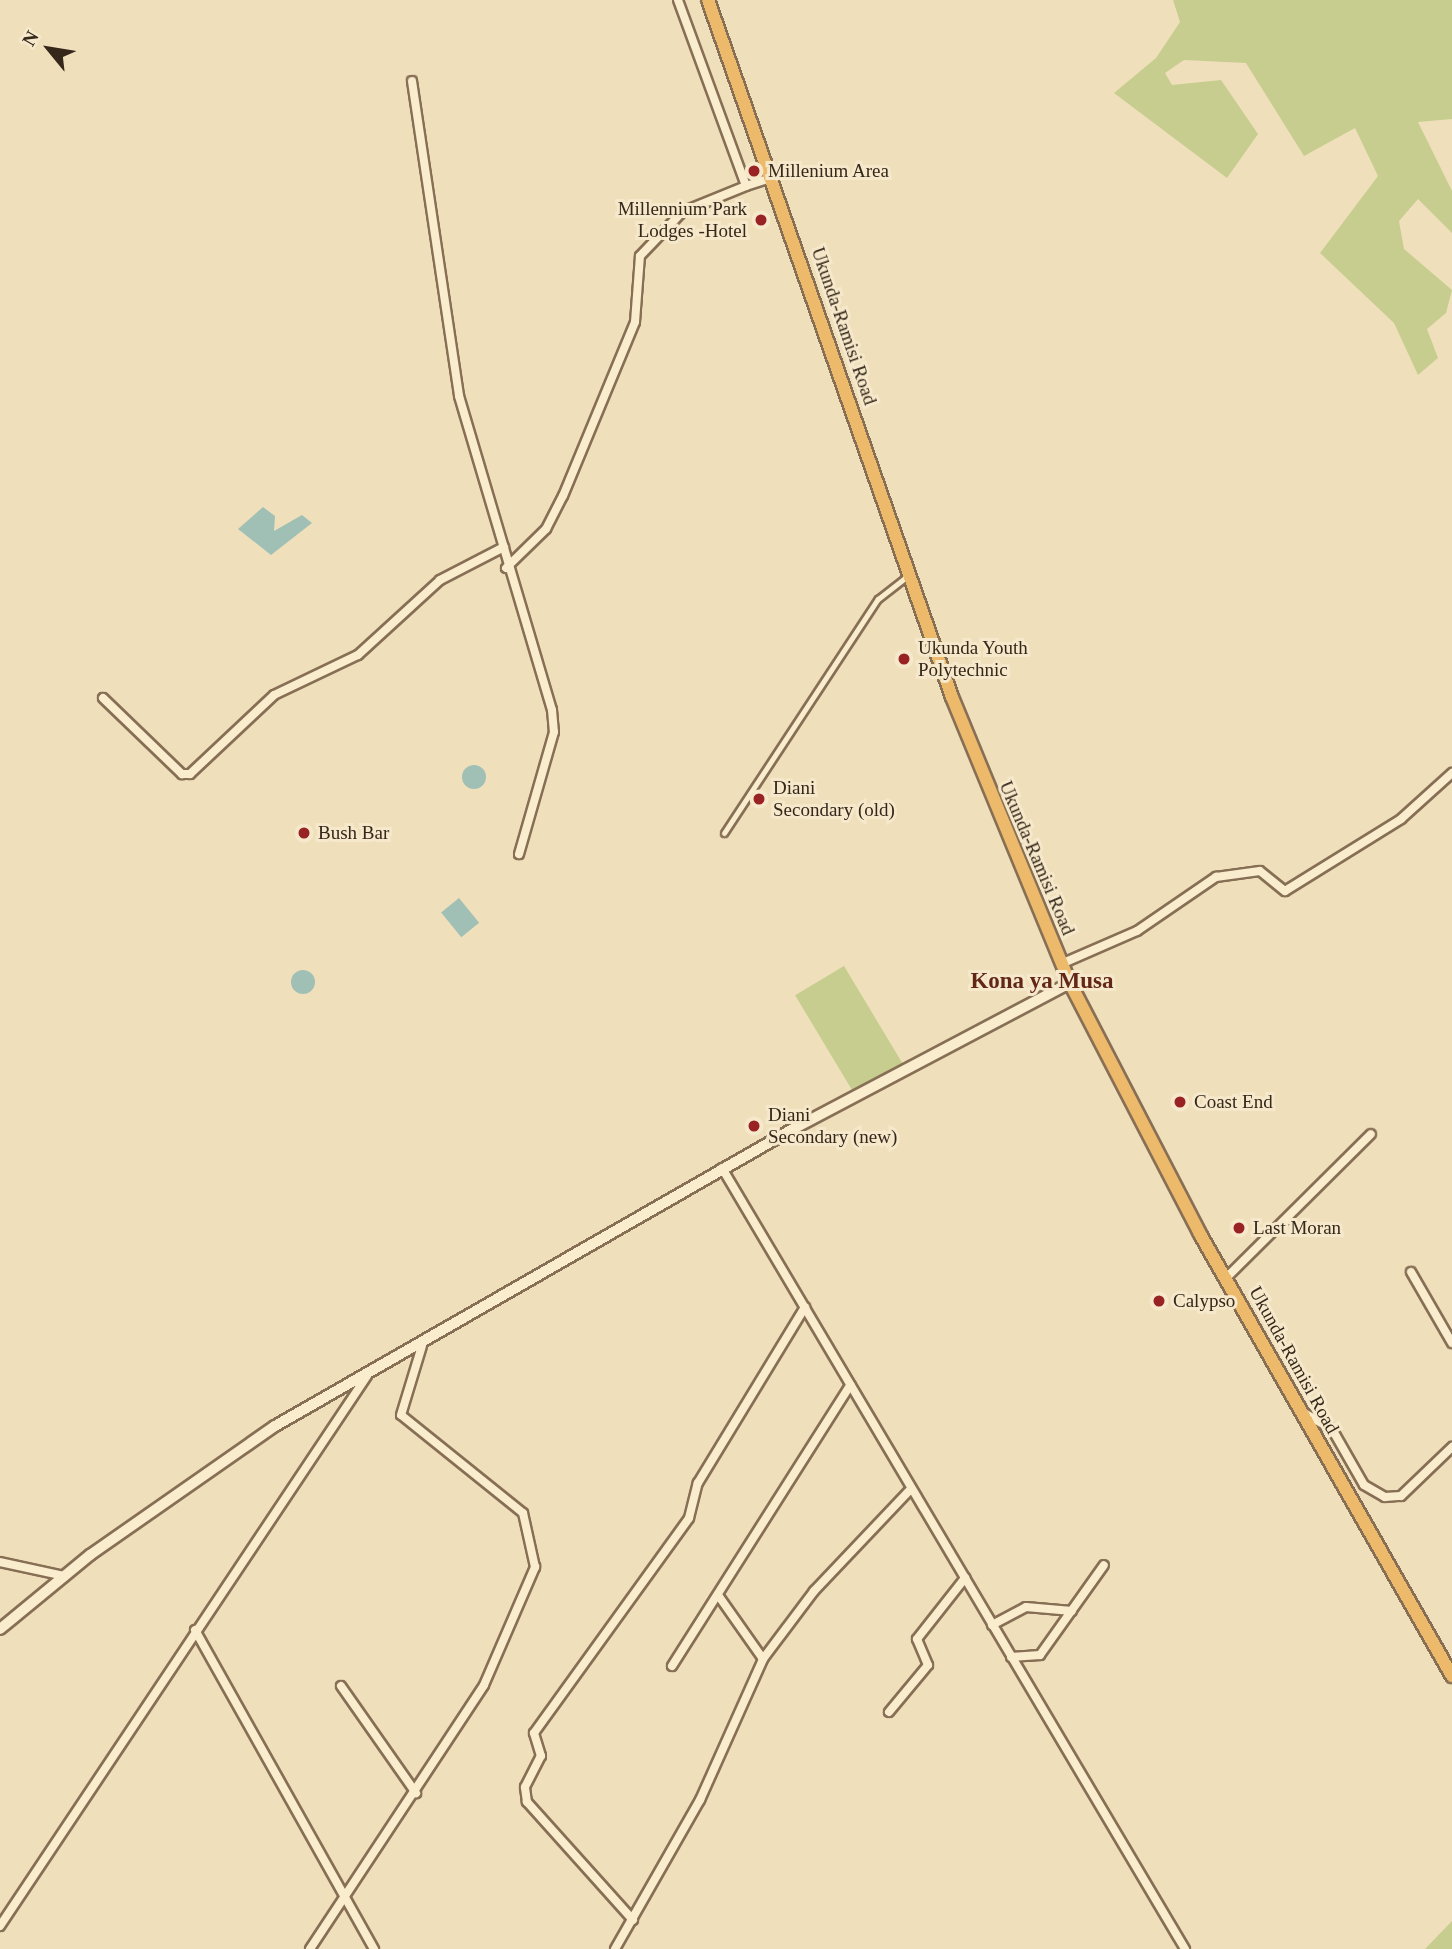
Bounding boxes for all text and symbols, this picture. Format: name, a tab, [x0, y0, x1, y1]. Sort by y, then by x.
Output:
north arrow	[14, 14, 84, 84]
text: N	[18, 27, 43, 49]
place label: Millenium Area	[768, 160, 890, 182]
marker: Millenium Area	[746, 163, 762, 179]
place label: Millennium Park Lodges -Hotel	[618, 198, 747, 242]
marker: Millennium Park Lodges -Hotel	[753, 212, 769, 228]
street label: Ukunda-Ramisi Road	[806, 244, 882, 408]
place label: Ukunda Youth Polytechnic	[918, 637, 1029, 681]
marker: Ukunda Youth Polytechnic	[896, 651, 912, 667]
place label: Diani Secondary (old)	[773, 777, 895, 821]
street label: Ukunda-Ramisi Road	[994, 778, 1080, 938]
marker: Diani Secondary (old)	[751, 791, 767, 807]
place label: Bush Bar	[318, 822, 389, 844]
marker: Bush Bar	[296, 825, 312, 841]
district label: Kona ya Musa	[970, 967, 1114, 995]
place label: Coast End	[1194, 1091, 1273, 1113]
marker: Coast End	[1172, 1094, 1188, 1110]
place label: Diani Secondary (new)	[768, 1104, 897, 1148]
marker: Diani Secondary (new)	[746, 1118, 762, 1134]
place label: Last Moran	[1253, 1217, 1341, 1239]
marker: Last Moran	[1231, 1220, 1247, 1236]
street label: Ukunda-Ramisi Road	[1244, 1282, 1344, 1438]
place label: Calypso	[1173, 1290, 1235, 1312]
marker: Calypso	[1151, 1293, 1167, 1309]

